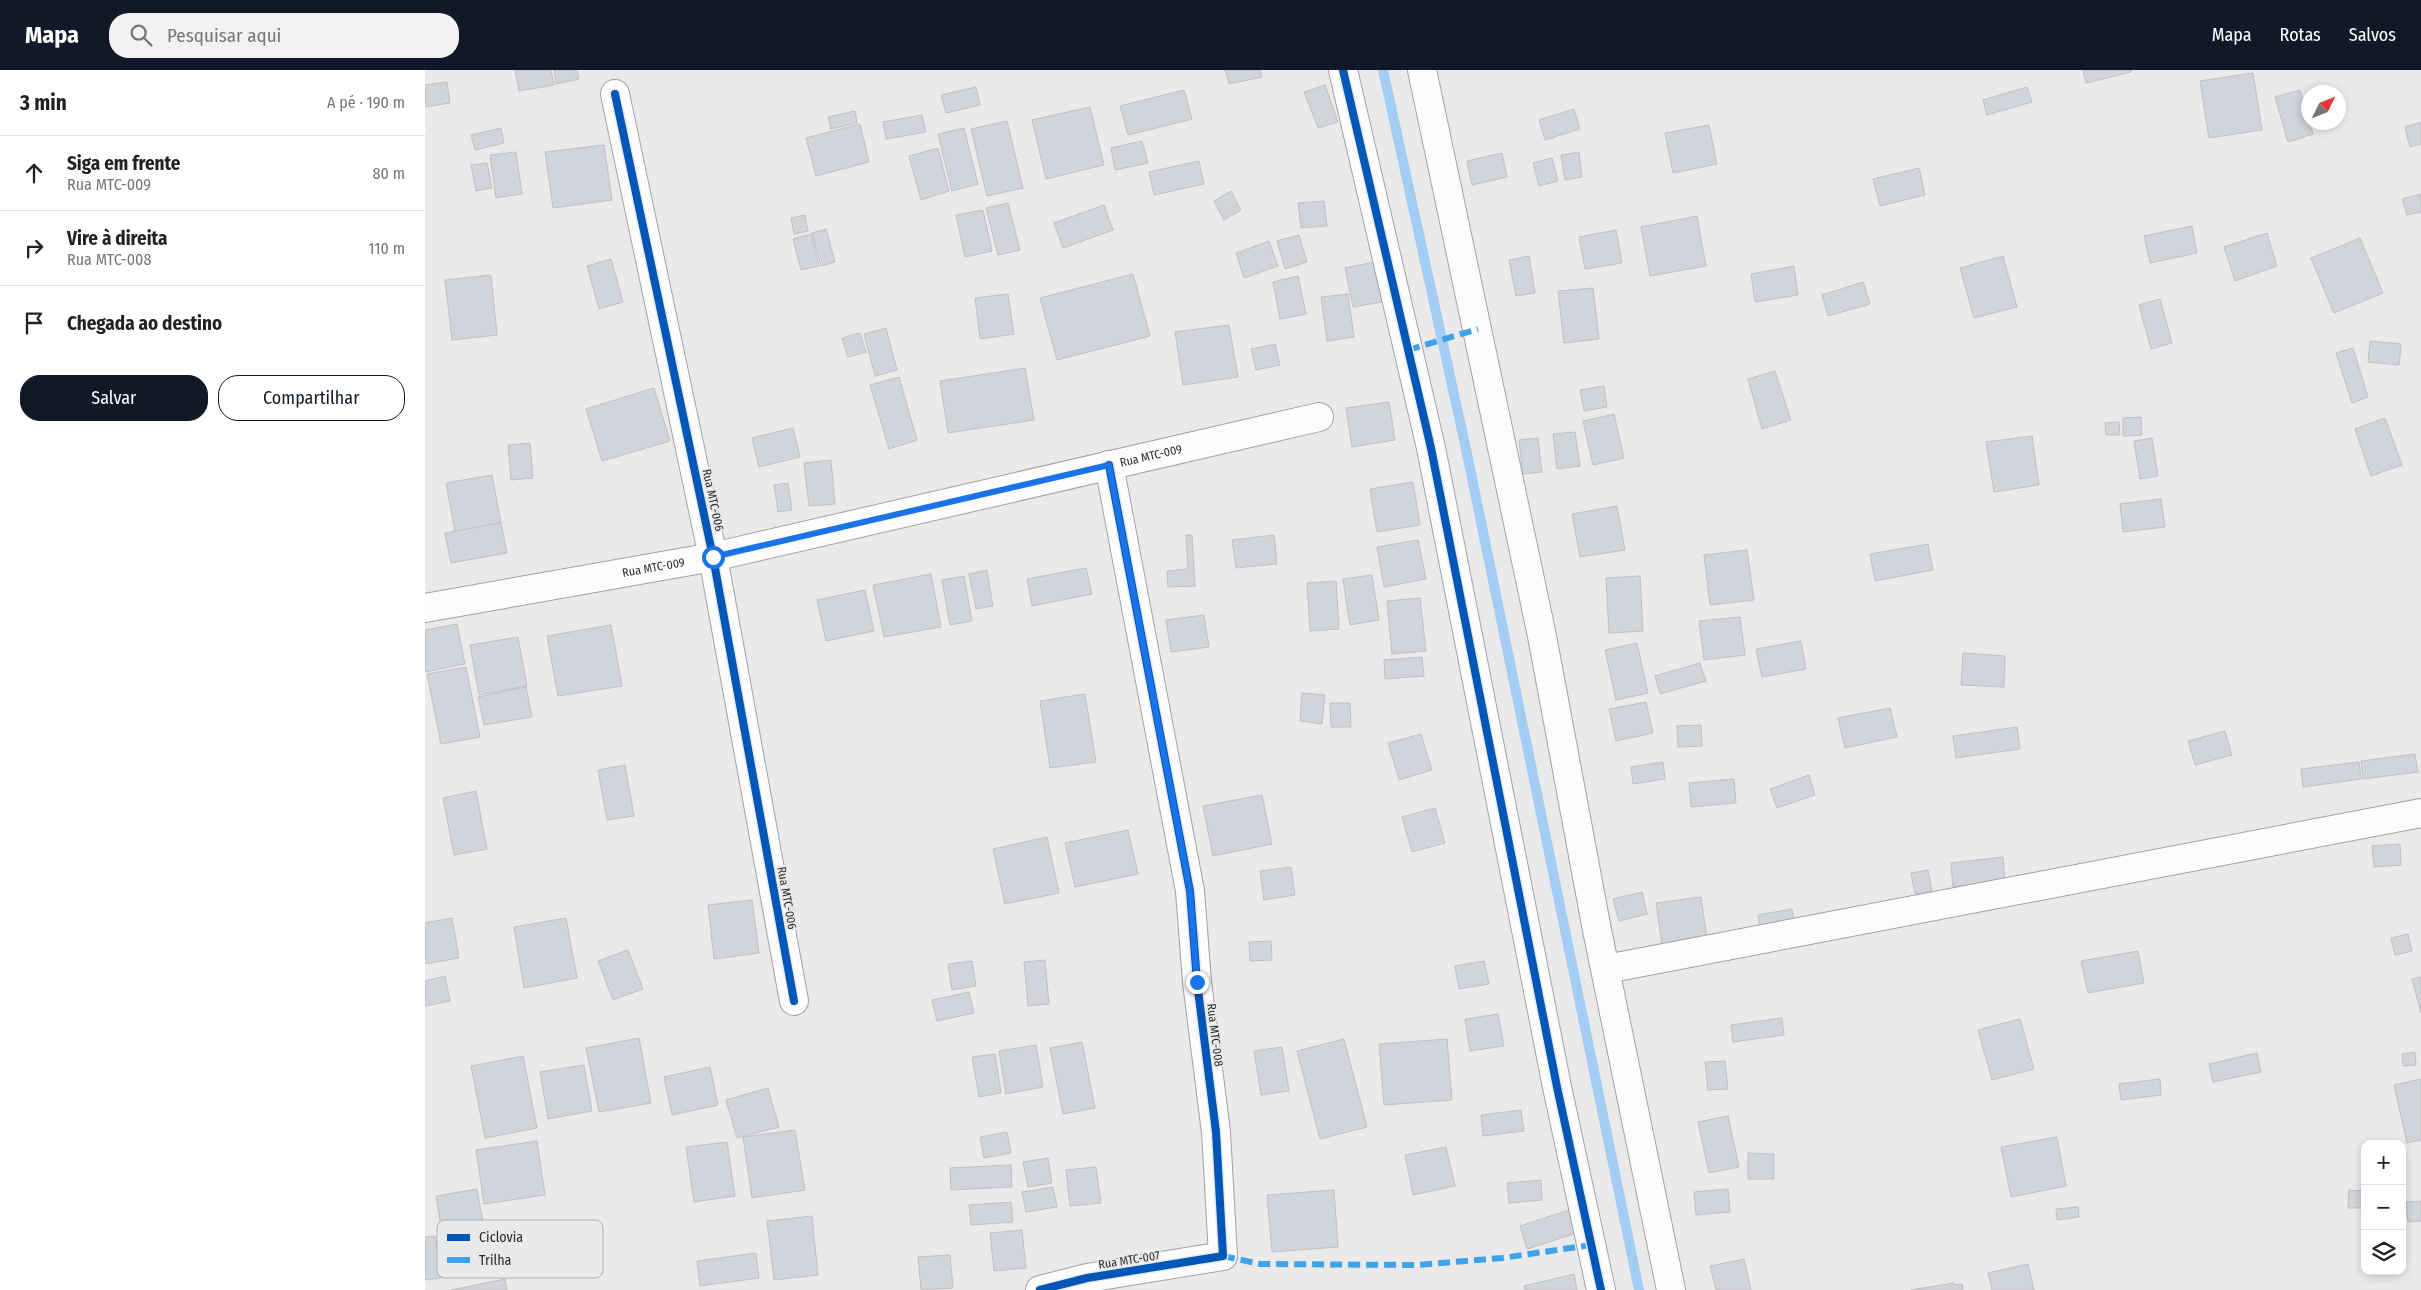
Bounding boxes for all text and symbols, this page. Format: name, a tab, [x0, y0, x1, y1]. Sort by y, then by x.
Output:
search box	[109, 13, 459, 58]
text: Mapa	[25, 21, 79, 49]
icon: search	[127, 21, 155, 49]
text: Pesquisar aqui	[167, 24, 281, 47]
text: Mapa	[2212, 24, 2252, 46]
text: Rotas	[2280, 24, 2321, 46]
text: Salvos	[2349, 24, 2396, 46]
north arrow	[2301, 85, 2346, 130]
text: 3 min	[20, 90, 67, 116]
text: A pé · 190 m	[327, 93, 405, 112]
text: Siga em frente	[67, 152, 181, 175]
icon: ahead	[20, 159, 48, 187]
text: 80 m	[373, 164, 405, 183]
text: Rua MTC-009	[67, 175, 151, 194]
text: Vire à direita	[67, 227, 168, 250]
icon: right	[20, 234, 48, 262]
text: 110 m	[368, 239, 405, 258]
text: Rua MTC-008	[67, 250, 151, 269]
icon: arrive	[20, 309, 48, 337]
text: Chegada ao destino	[67, 312, 222, 335]
button: Salvar	[20, 375, 208, 421]
button: Compartilhar	[218, 375, 405, 421]
street label: Rua MTC-009	[1119, 442, 1183, 470]
street label: Rua MTC-006	[700, 468, 726, 532]
route start	[702, 546, 725, 569]
street label: Rua MTC-009	[621, 555, 686, 580]
street label: Rua MTC-006	[775, 866, 799, 930]
route end	[1186, 971, 1209, 994]
street label: Rua MTC-008	[1204, 1003, 1226, 1067]
map controls	[2361, 1140, 2406, 1275]
button: +	[2361, 1140, 2406, 1185]
button: −	[2361, 1185, 2406, 1230]
legend	[437, 1220, 603, 1278]
text: Ciclovia	[479, 1229, 523, 1246]
button: layers	[2361, 1230, 2406, 1275]
street label: Rua MTC-007	[1097, 1248, 1161, 1272]
text: Trilha	[479, 1252, 512, 1269]

